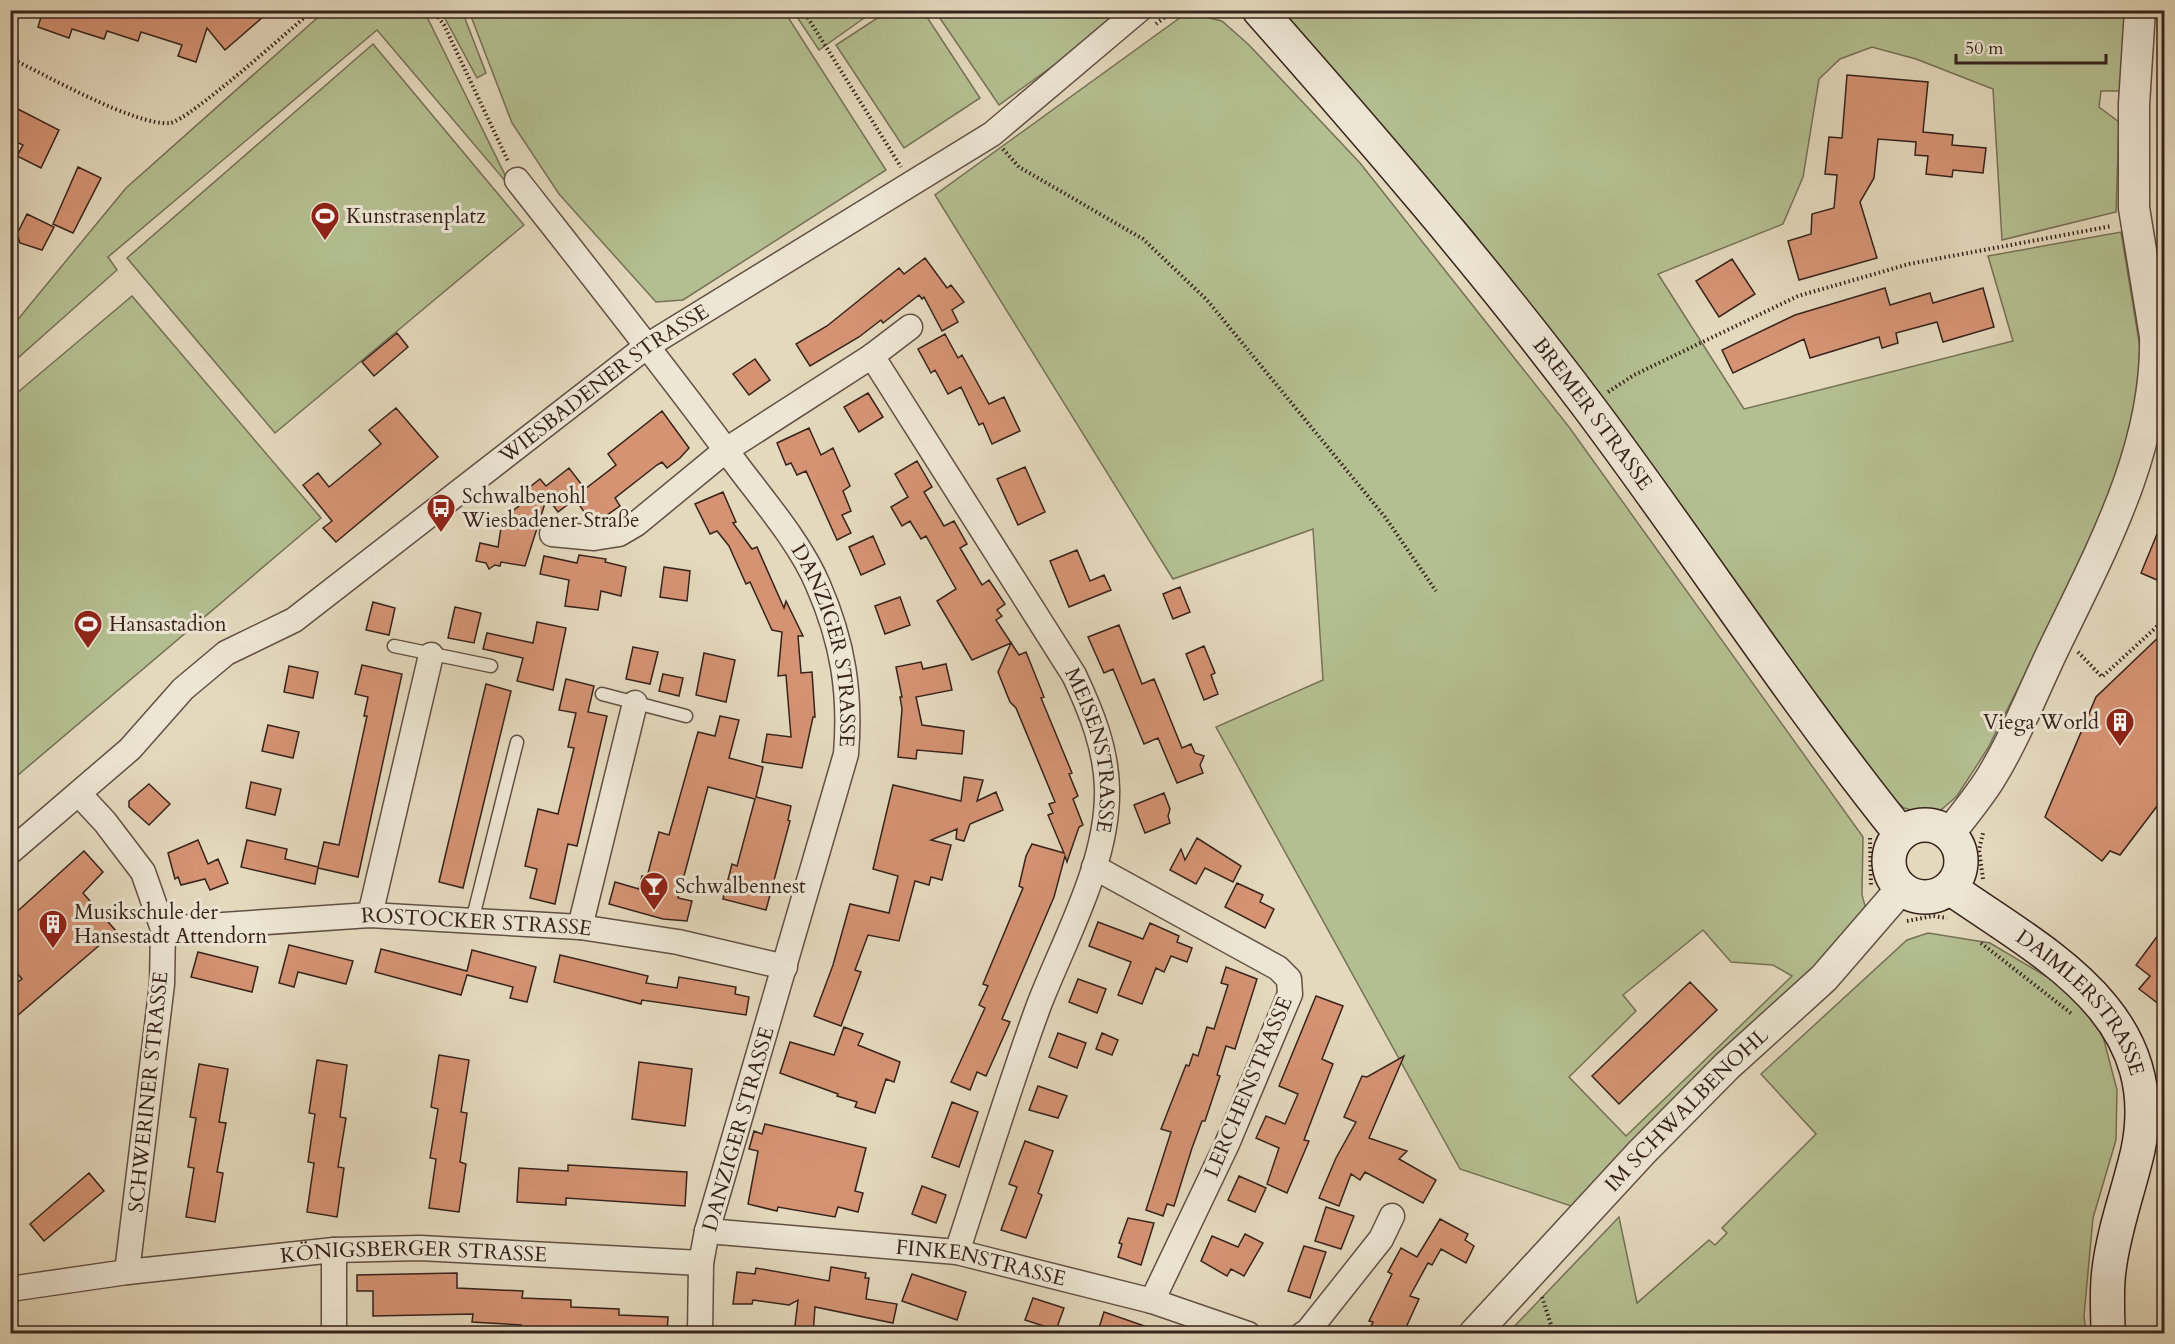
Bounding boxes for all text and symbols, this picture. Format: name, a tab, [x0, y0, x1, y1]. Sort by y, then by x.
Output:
scale bar	[1956, 27, 2106, 65]
text: 50 m	[1965, 36, 2004, 61]
sports icon: Kunstrasenplatz	[309, 200, 341, 242]
place label: Kunstrasenplatz	[346, 202, 486, 231]
street label: WIESBADENER STRASSE	[493, 297, 715, 471]
street label: BREMER STRASSE	[1526, 331, 1659, 496]
place label: Schwalbenohl Wiesbadener Straße	[461, 482, 639, 535]
bus stop icon: Schwalbenohl Wiesbadener Straße	[425, 492, 457, 534]
street label: DANZIGER STRASSE	[784, 538, 861, 748]
sports icon: Hansastadion	[72, 608, 104, 650]
place label: Hansastadion	[109, 610, 227, 639]
street label: MEISENSTRASSE	[1057, 663, 1121, 835]
building icon: Viega World	[2104, 706, 2136, 748]
place label: Viega World	[1983, 708, 2099, 737]
bar icon: Schwalbennest	[638, 870, 670, 912]
place label: Schwalbennest	[675, 872, 806, 901]
place label: Musikschule der Hansestadt Attendorn	[74, 898, 267, 951]
street label: ROSTOCKER STRASSE	[360, 901, 594, 944]
building icon: Musikschule der Hansestadt Attendorn	[37, 908, 69, 950]
street label: DAIMLERSTRASSE	[2010, 923, 2151, 1079]
street label: SCHWERINER STRASSE	[121, 970, 176, 1214]
street label: LERCHENSTRASSE	[1197, 992, 1300, 1182]
street label: IM SCHWALBENOHL	[1598, 1021, 1775, 1198]
street label: DANZIGER STRASSE	[695, 1024, 782, 1235]
street label: FINKENSTRASSE	[895, 1233, 1069, 1294]
street label: KÖNIGSBERGER STRASSE	[279, 1234, 548, 1271]

